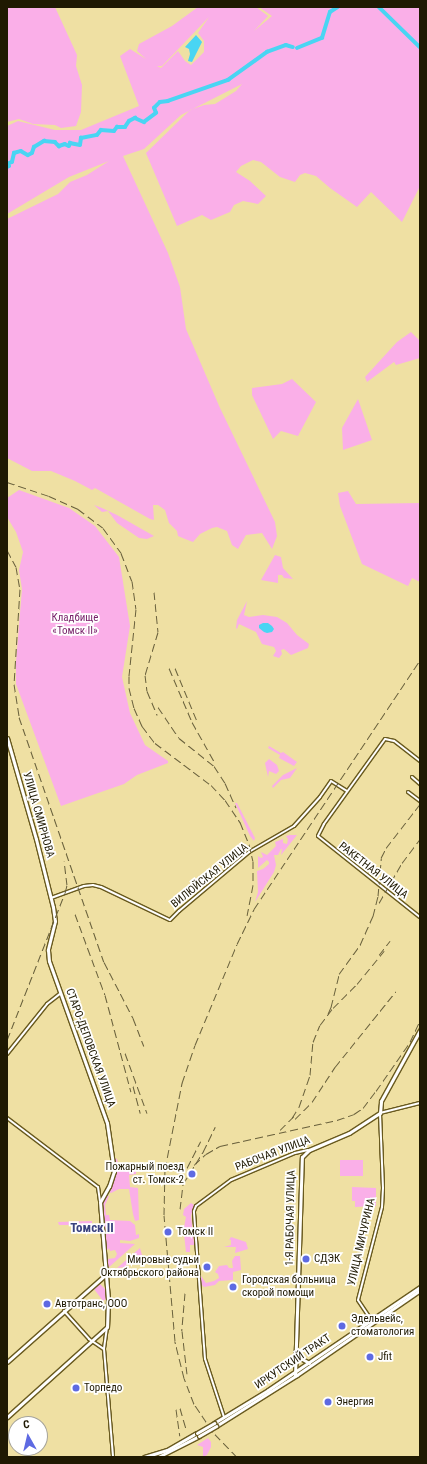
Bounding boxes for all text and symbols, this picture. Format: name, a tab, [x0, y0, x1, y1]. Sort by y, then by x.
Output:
park label: Кладбище «Томск II»	[52, 612, 98, 638]
street label: УЛИЦА СМИРНОВА	[19, 771, 57, 859]
street label: РАКЕТНАЯ УЛИЦА	[336, 840, 410, 902]
street label: ВИЛЮЙСКАЯ УЛИЦА	[169, 841, 251, 911]
street label: СТАРО-ДЕПОВСКАЯ УЛИЦА	[62, 987, 118, 1109]
street label: РАБОЧАЯ УЛИЦА	[234, 1134, 312, 1174]
place label: Пожарный поезд ст. Томск-2	[105, 1161, 184, 1187]
marker: Пожарный поезд ст. Томск-2	[187, 1169, 197, 1179]
street label: 1-Я РАБОЧАЯ УЛИЦА	[284, 1170, 298, 1266]
street label: УЛИЦА МИЧУРИНА	[346, 1197, 378, 1287]
district label: Томск II	[70, 1220, 114, 1236]
place label: Томск II	[177, 1225, 213, 1239]
marker: Томск II	[162, 1226, 174, 1238]
place label: СДЭК	[314, 1252, 340, 1266]
place label: Мировые судьи Октябрьского района	[101, 1254, 199, 1280]
marker: СДЭК	[301, 1254, 311, 1264]
marker: Мировые судьи Октябрьского района	[202, 1262, 212, 1272]
place label: Городская больница скорой помощи	[242, 1274, 336, 1300]
marker: Городская больница скорой помощи	[227, 1281, 239, 1293]
place label: Автотранс, ООО	[55, 1297, 127, 1311]
marker: Автотранс, ООО	[42, 1299, 52, 1309]
place label: Эдельвейс, стоматология	[351, 1313, 414, 1339]
marker: Эдельвейс, стоматология	[336, 1320, 348, 1332]
street label: ИРКУТСКИЙ ТРАКТ	[253, 1332, 333, 1392]
place label: Jfit	[378, 1350, 392, 1364]
marker: Jfit	[365, 1352, 375, 1362]
place label: Торпедо	[84, 1381, 122, 1395]
marker: Торпедо	[71, 1383, 81, 1393]
place label: Энергия	[336, 1395, 374, 1409]
marker: Энергия	[323, 1397, 333, 1407]
north arrow	[8, 1416, 48, 1456]
text: С	[22, 1418, 30, 1431]

